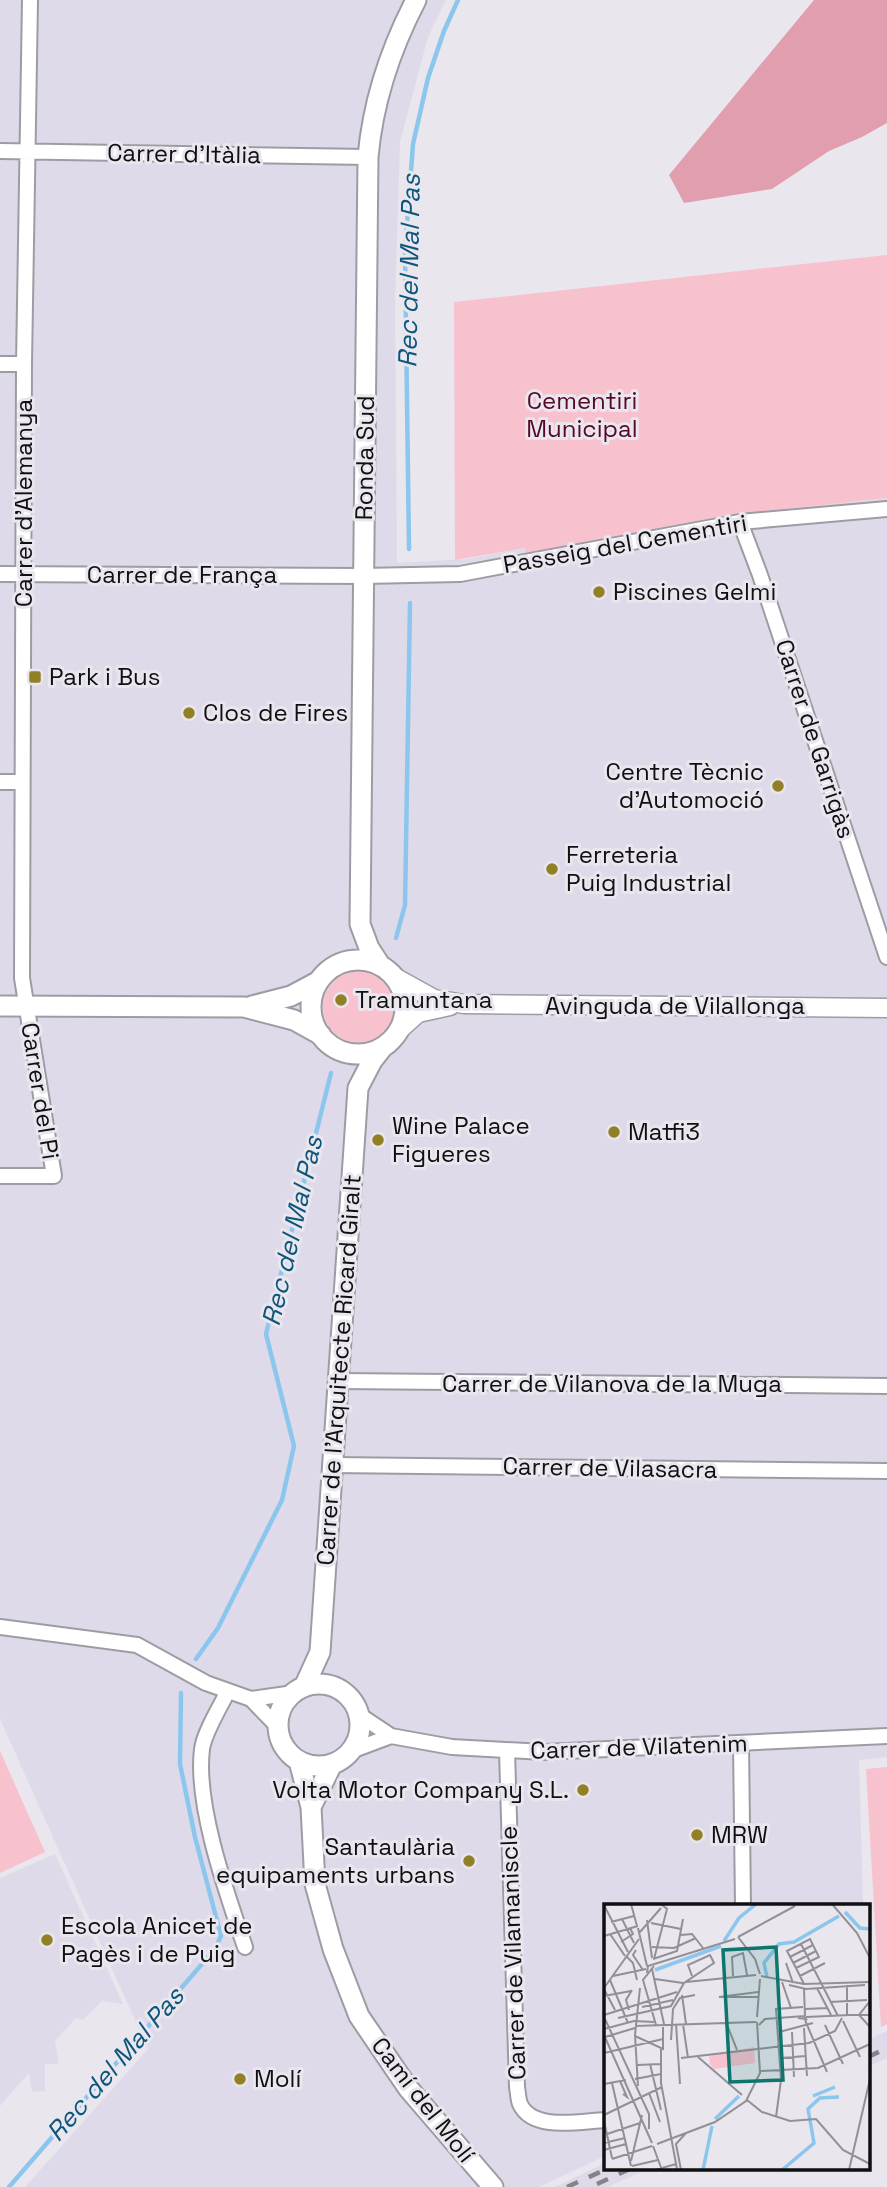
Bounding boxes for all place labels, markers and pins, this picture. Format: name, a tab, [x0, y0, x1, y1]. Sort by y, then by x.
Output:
place label: Piscines Gelmi	[613, 576, 776, 607]
marker: Piscines Gelmi	[591, 584, 607, 600]
place label: Park i Bus	[49, 661, 160, 692]
marker: Park i Bus	[27, 669, 43, 685]
place label: Clos de Fires	[203, 697, 348, 728]
marker: Clos de Fires	[181, 705, 197, 721]
place label: Centre Tècnic d'Automoció	[605, 756, 764, 815]
marker: Centre Tècnic d'Automoció	[770, 778, 786, 794]
place label: Ferreteria Puig Industrial	[566, 839, 731, 898]
marker: Ferreteria Puig Industrial	[544, 861, 560, 877]
place label: Tramuntana	[355, 984, 493, 1015]
marker: Tramuntana	[333, 992, 349, 1008]
place label: Wine Palace Figueres	[392, 1110, 530, 1169]
place label: Matfi3	[628, 1116, 700, 1147]
marker: Matfi3	[606, 1124, 622, 1140]
marker: Wine Palace Figueres	[370, 1132, 386, 1148]
place label: Volta Motor Company S.L.	[272, 1774, 569, 1805]
marker: Volta Motor Company S.L.	[575, 1782, 591, 1798]
place label: MRW	[711, 1819, 768, 1850]
marker: MRW	[689, 1827, 705, 1843]
place label: Santaulària equipaments urbans	[216, 1831, 455, 1890]
marker: Santaulària equipaments urbans	[461, 1853, 477, 1869]
place label: Escola Anicet de Pagès i de Puig	[61, 1910, 253, 1969]
marker: Escola Anicet de Pagès i de Puig	[39, 1932, 55, 1948]
place label: Molí	[254, 2063, 301, 2094]
marker: Molí	[232, 2071, 248, 2087]

